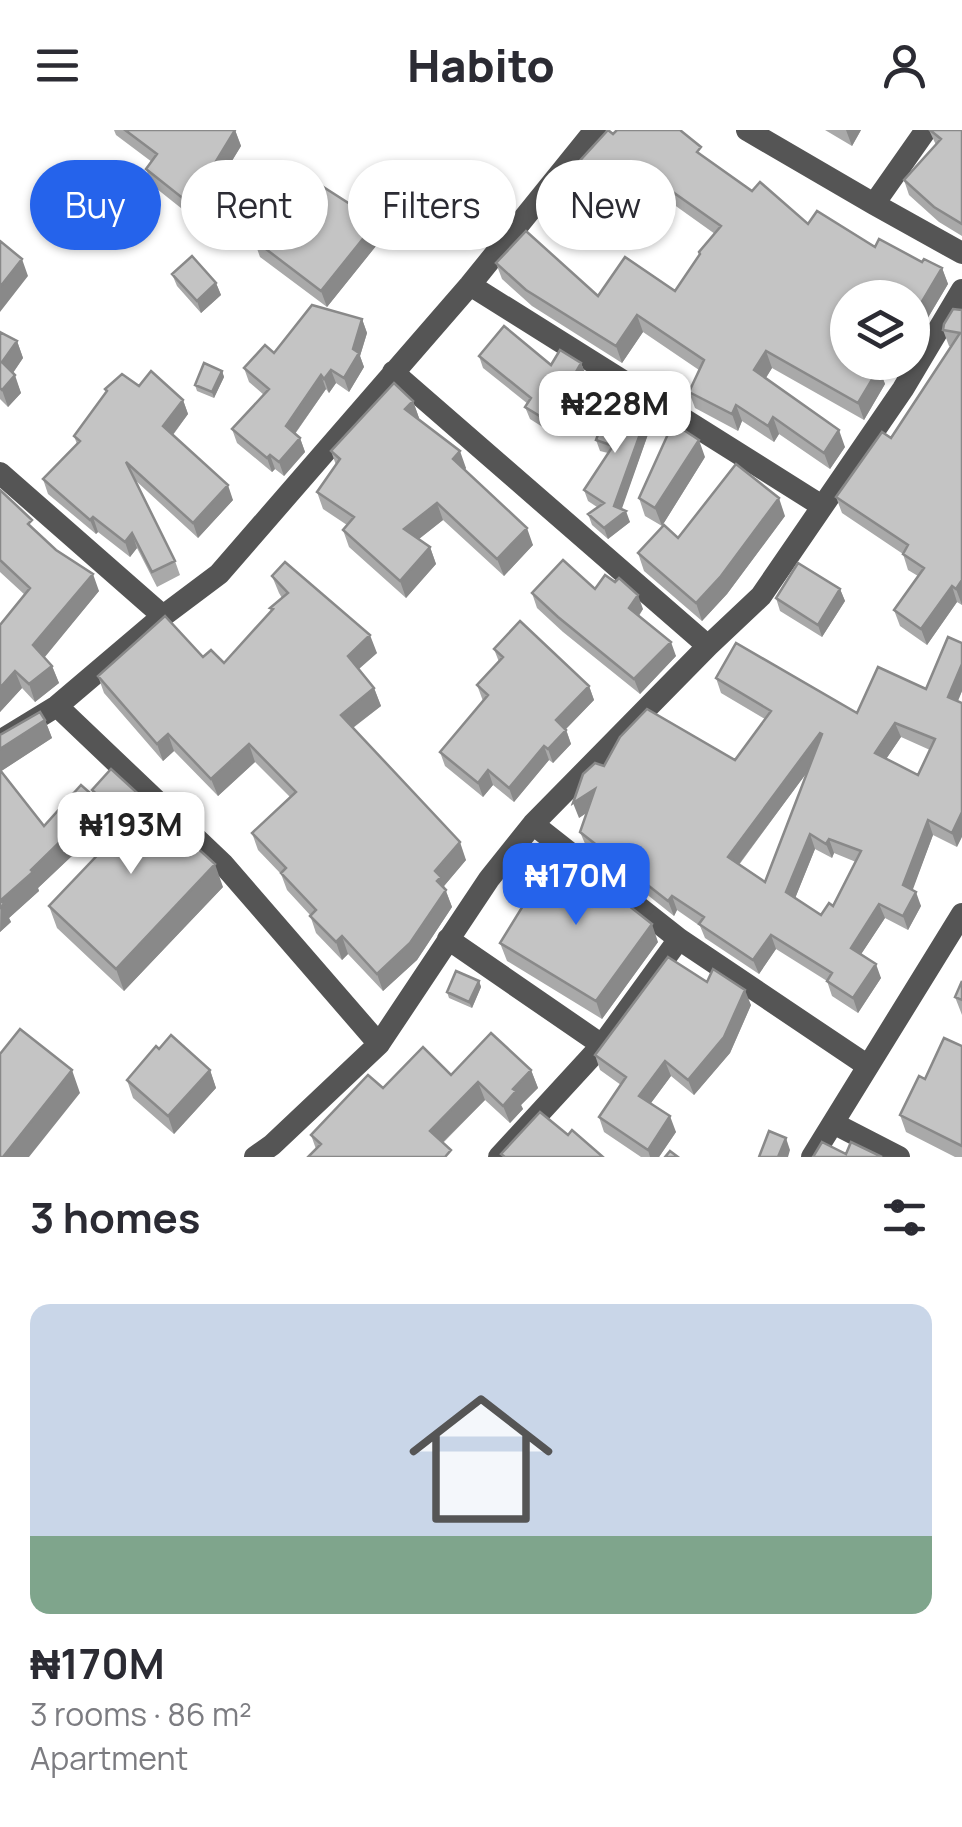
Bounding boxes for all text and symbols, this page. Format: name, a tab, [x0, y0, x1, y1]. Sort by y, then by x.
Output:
text: Habito	[407, 34, 555, 96]
icon: menu	[30, 38, 85, 93]
icon: person	[877, 38, 932, 93]
chip: Buy	[30, 160, 161, 250]
chip: Rent	[181, 160, 328, 250]
chip: Filters	[348, 160, 516, 250]
chip: New	[536, 160, 676, 250]
map controls	[830, 280, 930, 380]
button: layers	[830, 280, 930, 380]
pin: ₦228M	[545, 371, 685, 456]
text: ₦228M	[561, 381, 669, 425]
pin: ₦193M	[61, 792, 201, 877]
text: ₦193M	[80, 802, 182, 846]
pin: ₦170M	[506, 843, 646, 928]
text: ₦170M	[525, 853, 627, 897]
text: 3 homes	[30, 1188, 200, 1246]
icon: filters	[877, 1190, 932, 1245]
icon: home	[391, 1369, 571, 1549]
text: ₦170M	[30, 1634, 165, 1692]
text: 3 rooms · 86 m²	[30, 1692, 252, 1736]
text: Apartment	[30, 1736, 188, 1780]

